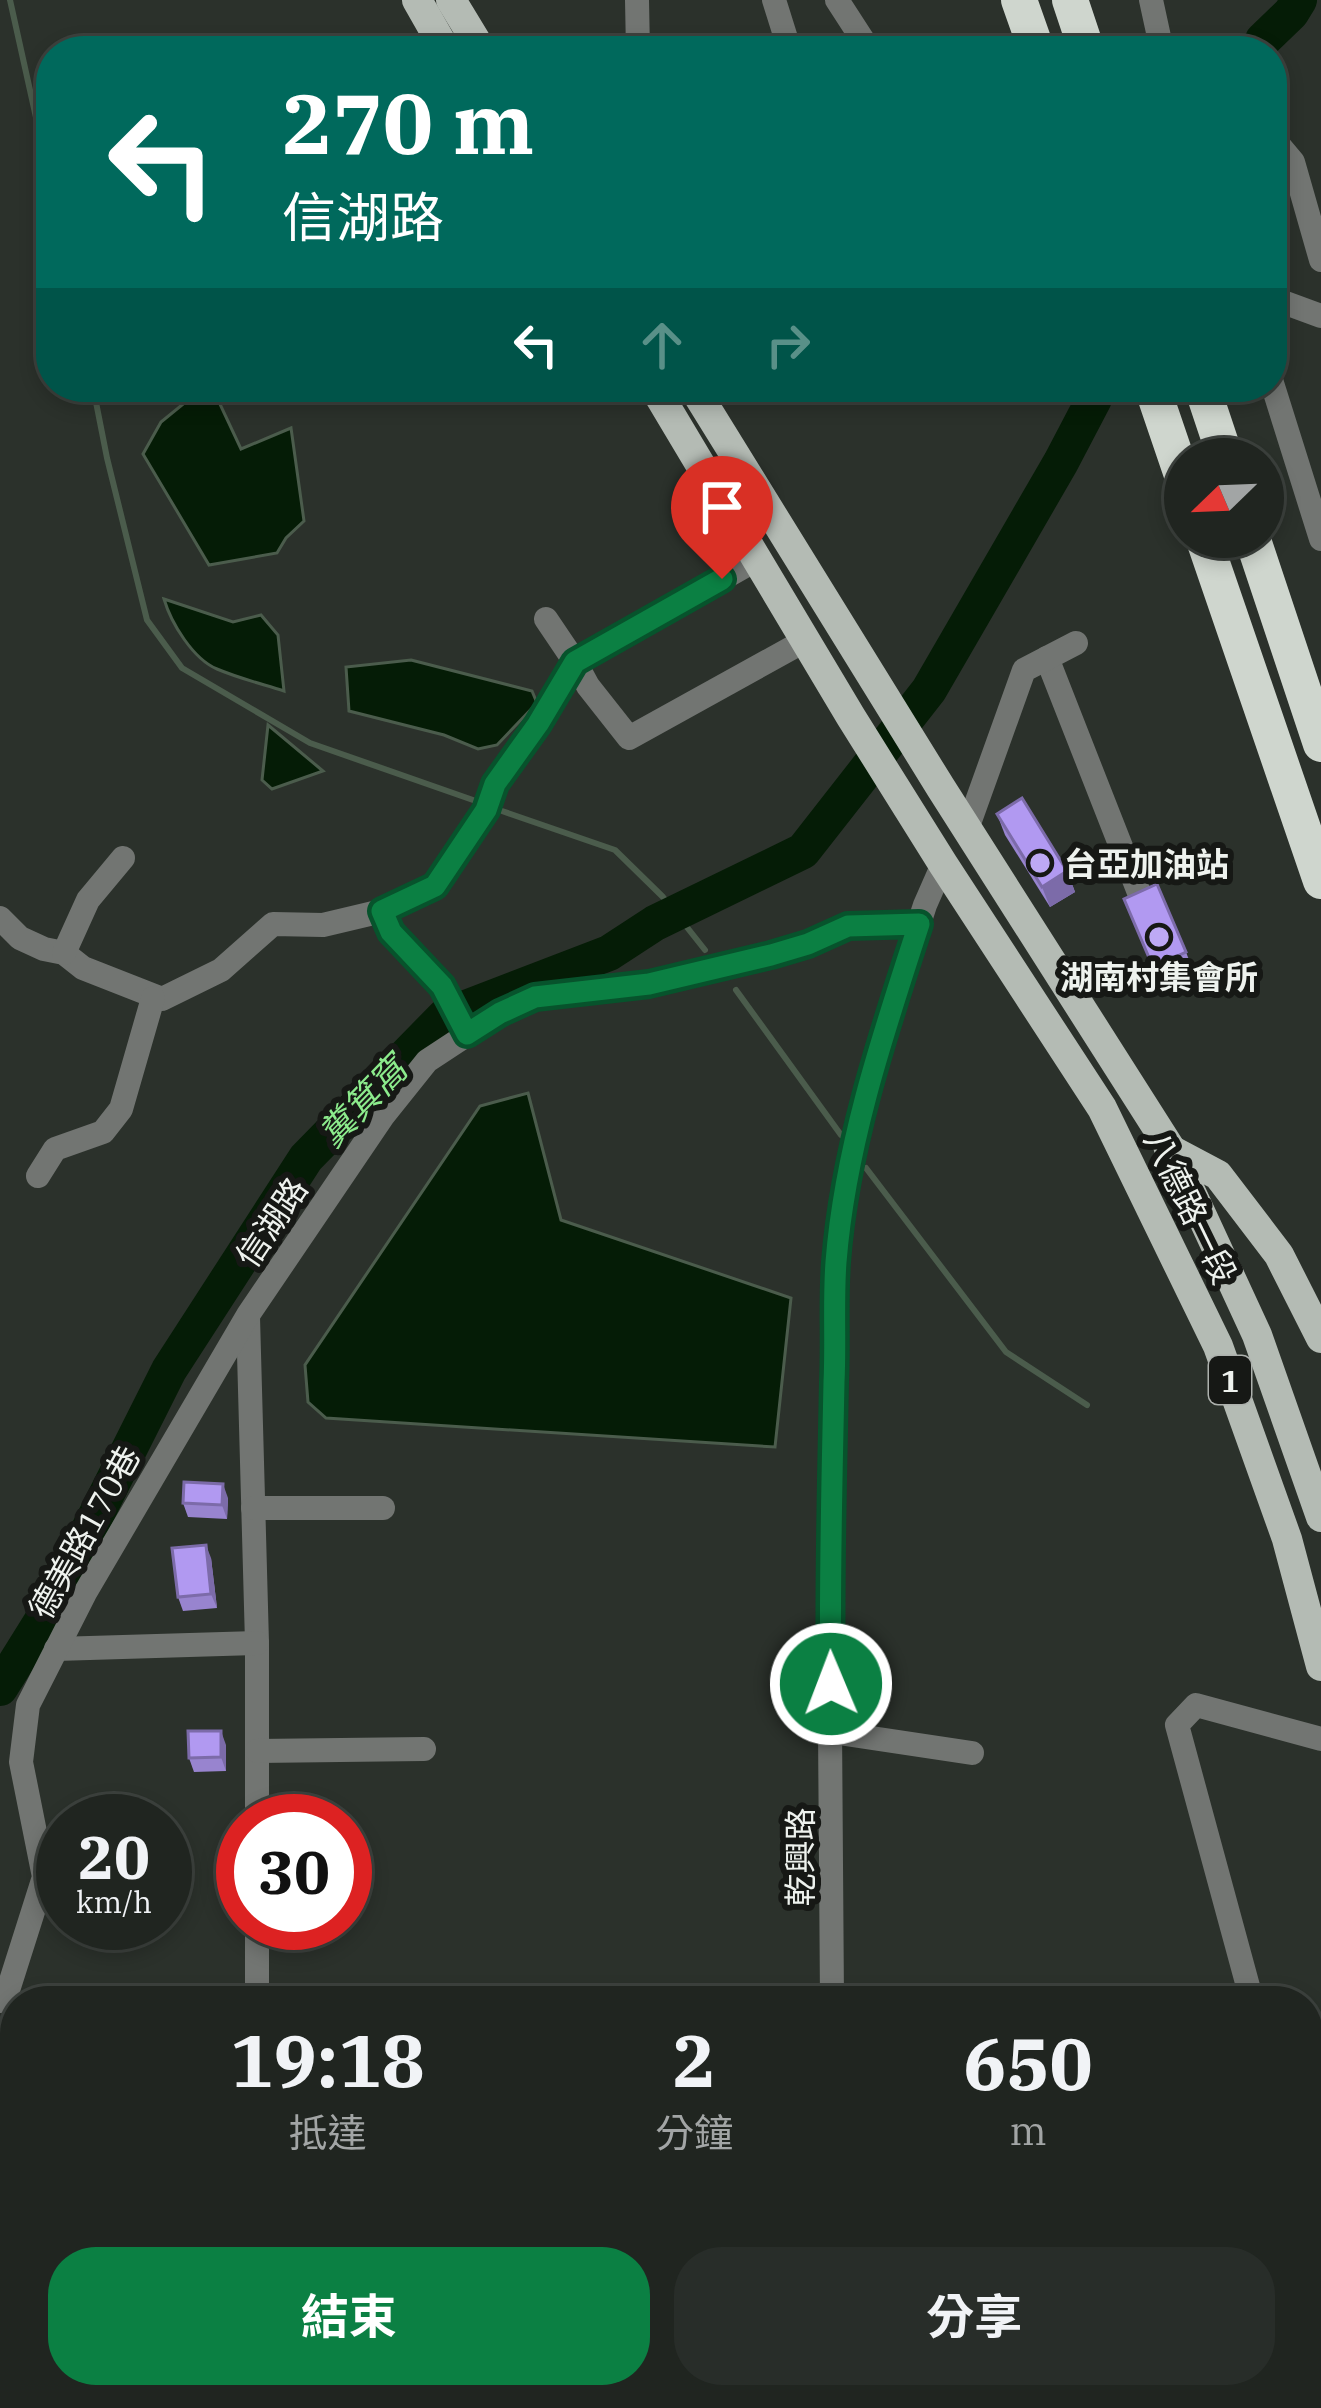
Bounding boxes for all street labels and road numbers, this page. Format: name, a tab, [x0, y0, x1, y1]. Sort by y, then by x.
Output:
street label: 八德路一段	[1136, 1123, 1246, 1291]
street label: 信湖路	[225, 1169, 317, 1275]
road number: 1	[1209, 1356, 1251, 1404]
street label: 德美路170巷	[19, 1438, 149, 1626]
street label: 乾興路	[778, 1808, 821, 1907]

